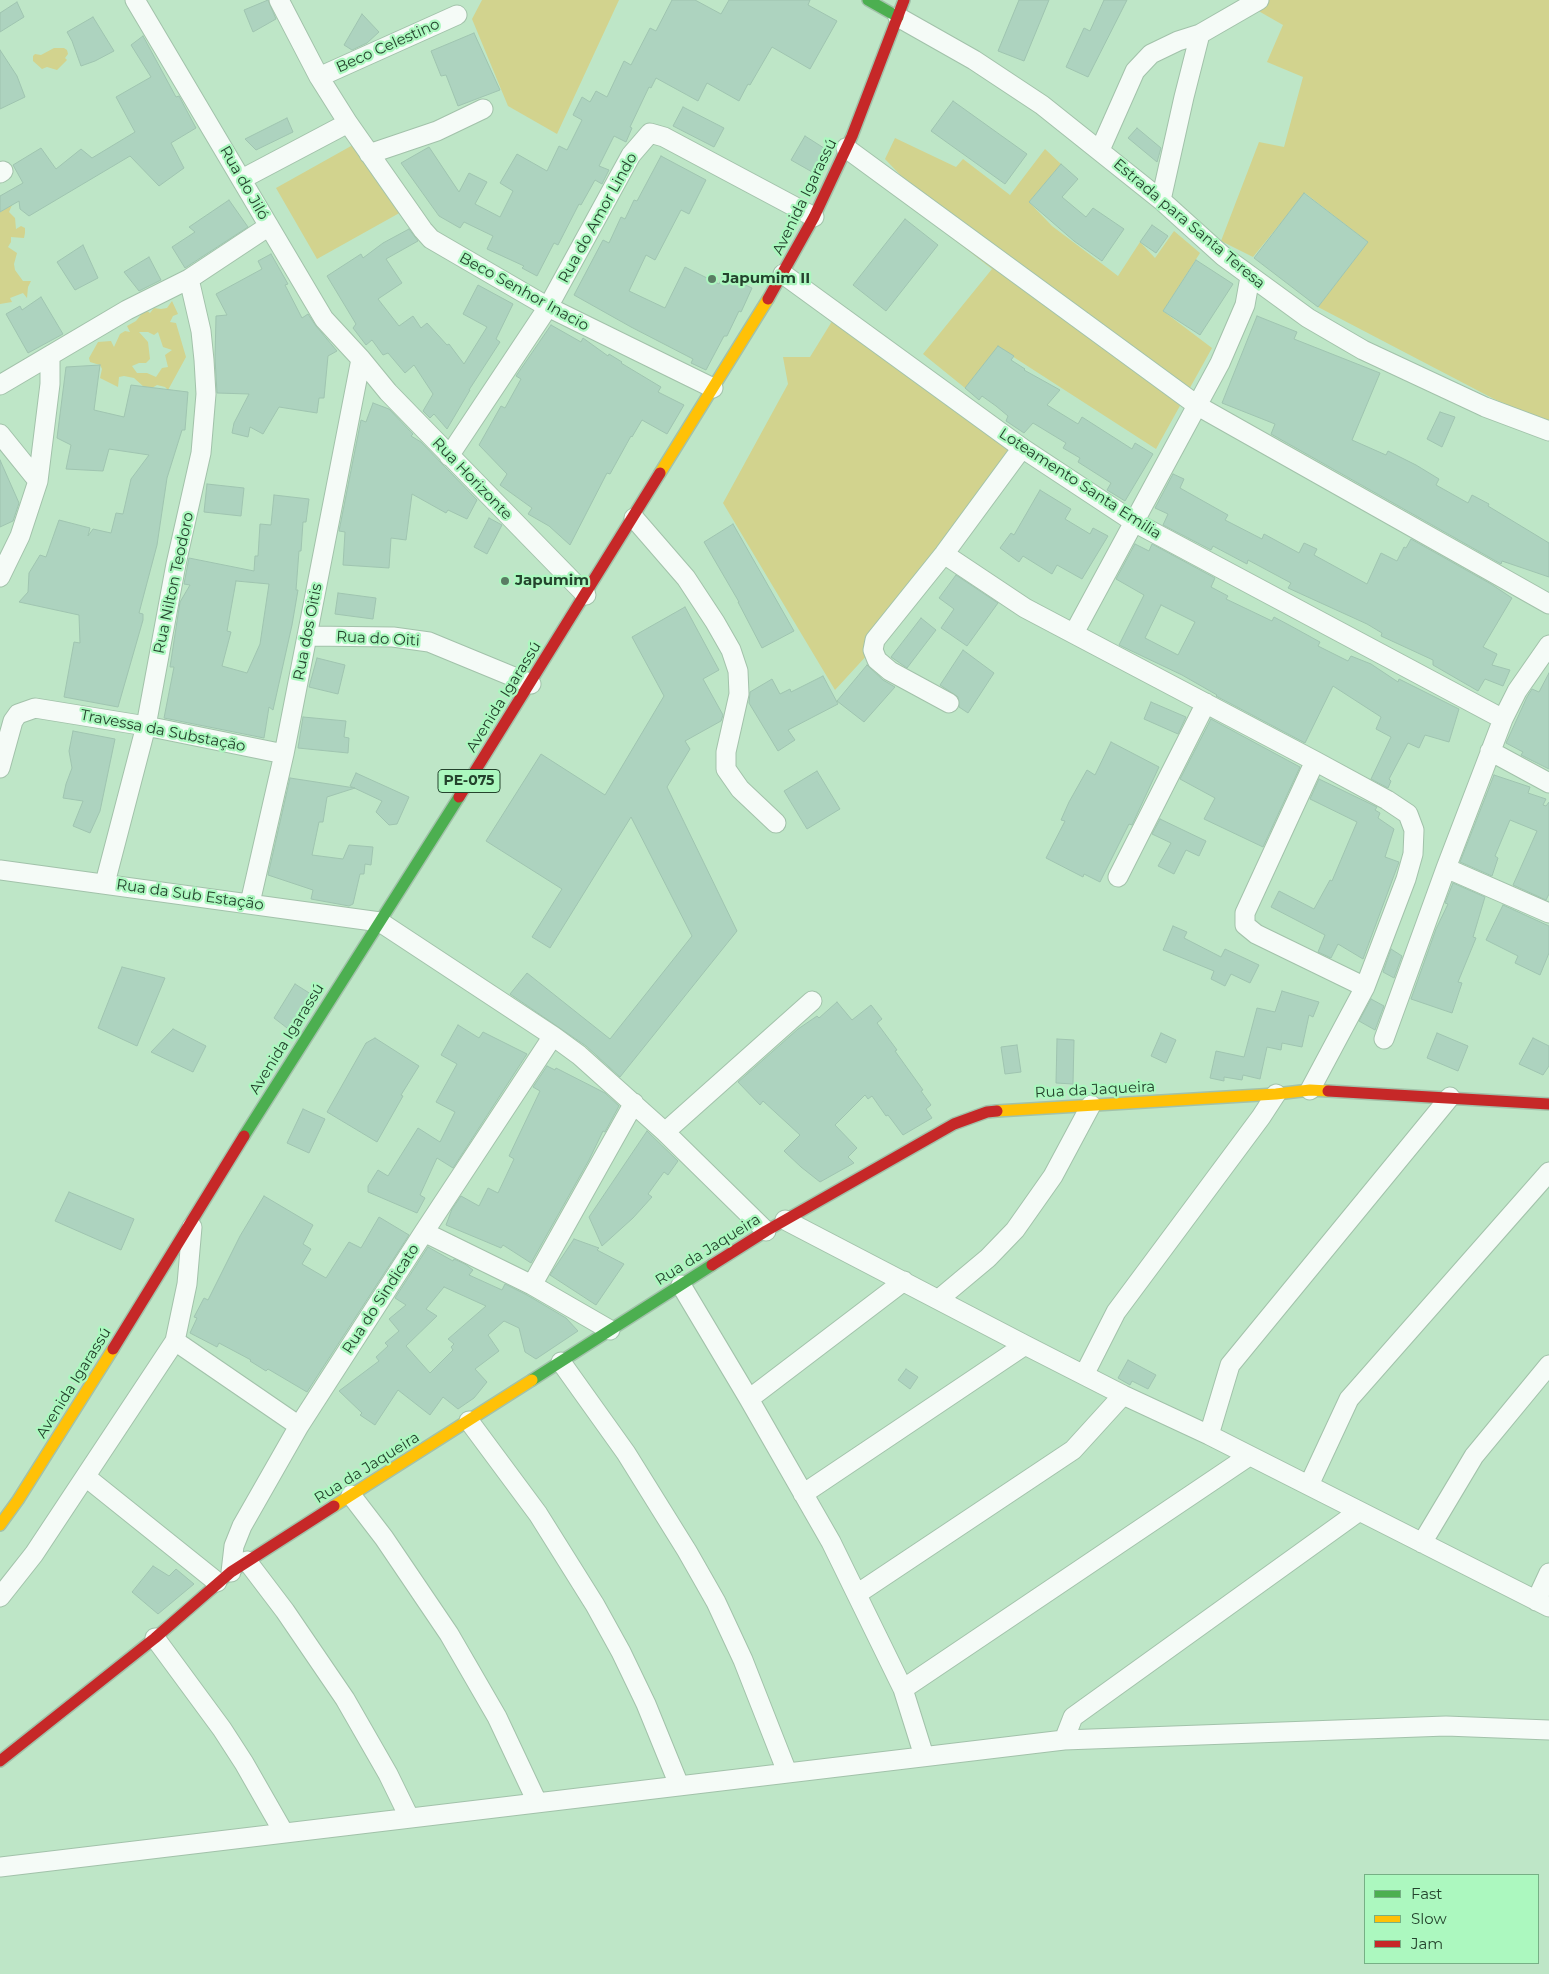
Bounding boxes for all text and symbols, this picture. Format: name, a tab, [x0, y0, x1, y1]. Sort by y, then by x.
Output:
street label: Beco Celestino	[333, 15, 443, 77]
street label: Avenida Igarassú	[769, 136, 841, 258]
street label: Rua do Jiló	[216, 143, 272, 223]
street label: Rua do Amor Lindo	[555, 150, 641, 286]
street label: Estrada para Santa Teresa	[1110, 155, 1268, 293]
street label: Beco Senhor Inacio	[456, 249, 592, 335]
place label: Japumim II	[722, 270, 810, 288]
marker: Japumim II	[706, 273, 718, 285]
street label: Loteamento Santa Emilia	[996, 425, 1164, 543]
street label: Rua Horizonte	[428, 434, 516, 524]
street label: Rua Nilton Teodoro	[150, 511, 198, 655]
place label: Japumim	[515, 572, 589, 590]
marker: Japumim	[499, 575, 511, 587]
street label: Rua dos Oitis	[290, 582, 326, 682]
street label: Rua do Oiti	[336, 628, 420, 650]
street label: Avenida Igarassú	[463, 638, 545, 756]
street label: Travessa da Substação	[79, 706, 247, 756]
road number: PE-075	[438, 769, 500, 792]
street label: Rua da Sub Estação	[115, 876, 265, 914]
street label: Avenida Igarassú	[246, 980, 328, 1098]
street label: Rua da Jaqueira	[1034, 1078, 1156, 1102]
street label: Rua da Jaqueira	[652, 1210, 764, 1290]
street label: Rua do Sindicato	[339, 1241, 423, 1357]
street label: Avenida Igarassú	[33, 1324, 115, 1442]
street label: Rua da Jaqueira	[311, 1428, 423, 1508]
legend	[1364, 1874, 1539, 1964]
text: Fast	[1411, 1884, 1442, 1903]
text: Slow	[1411, 1909, 1447, 1928]
text: Jam	[1411, 1934, 1443, 1953]

